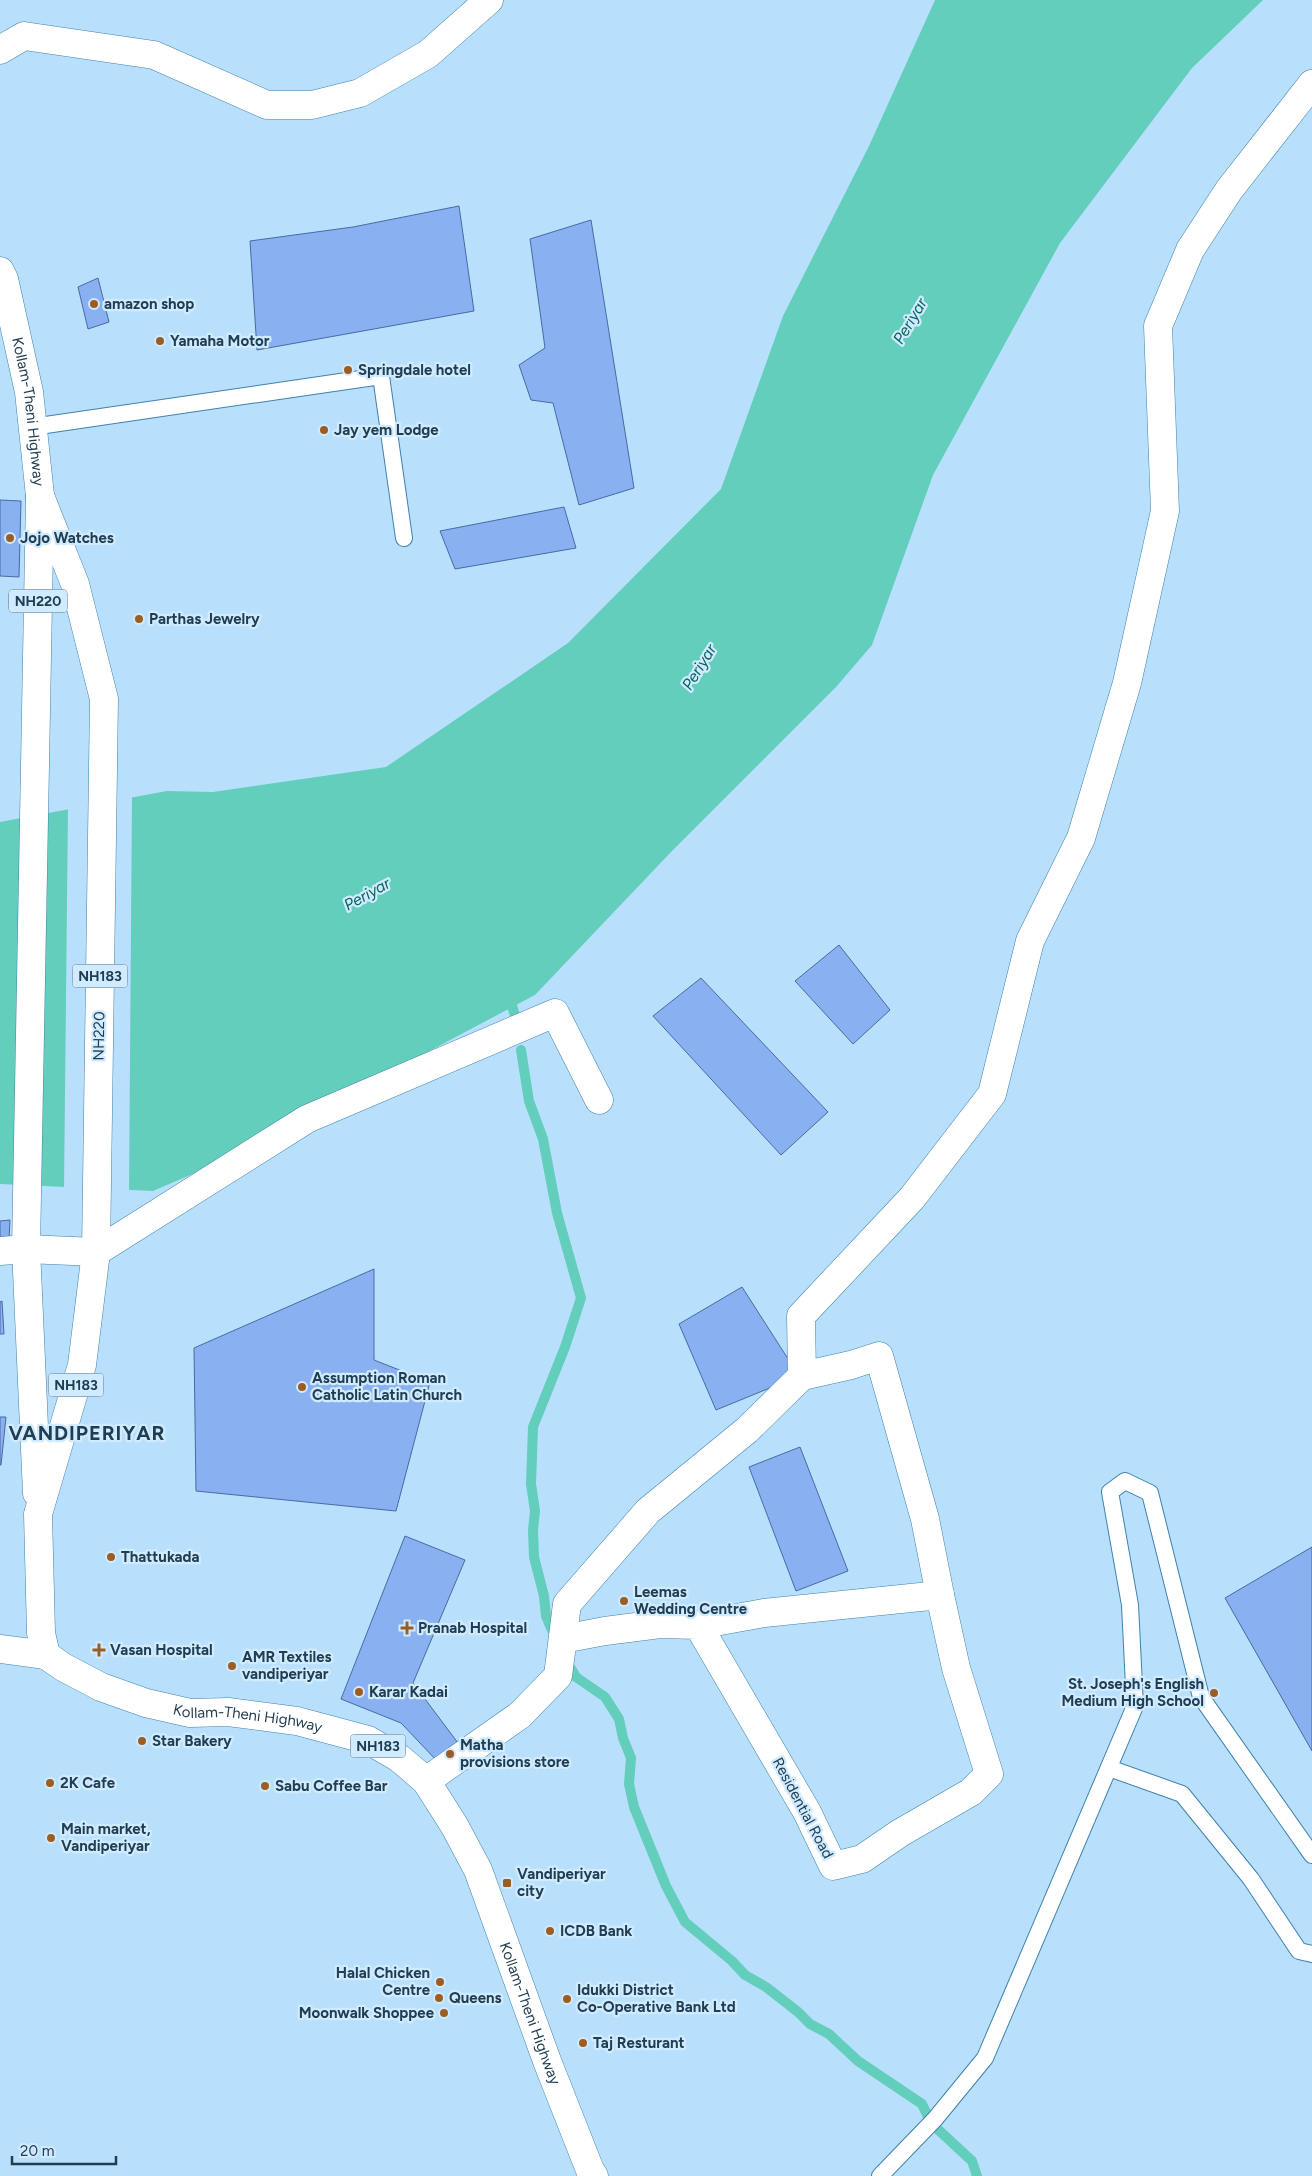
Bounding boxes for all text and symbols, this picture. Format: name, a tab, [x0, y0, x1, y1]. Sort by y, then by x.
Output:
water label: Periyar	[889, 294, 931, 347]
place label: amazon shop	[104, 295, 194, 313]
marker: amazon shop	[88, 298, 100, 310]
place label: Yamaha Motor	[170, 332, 270, 350]
marker: Yamaha Motor	[154, 335, 166, 347]
street label: Kollam-Theni Highway	[8, 336, 48, 487]
place label: Springdale hotel	[358, 361, 471, 379]
marker: Springdale hotel	[342, 364, 354, 376]
place label: Jay yem Lodge	[334, 421, 439, 439]
marker: Jay yem Lodge	[318, 424, 330, 436]
place label: Jojo Watches	[20, 529, 114, 547]
marker: Jojo Watches	[4, 532, 16, 544]
road number: NH220	[9, 590, 67, 612]
place label: Parthas Jewelry	[149, 610, 260, 628]
marker: Parthas Jewelry	[133, 613, 145, 625]
water label: Periyar	[678, 640, 721, 693]
water label: Periyar	[340, 873, 394, 914]
road number: NH183	[72, 964, 128, 988]
street label: NH220	[90, 1011, 108, 1061]
place label: Assumption Roman Catholic Latin Church	[312, 1369, 462, 1404]
road number: NH183	[48, 1374, 104, 1396]
marker: Assumption Roman Catholic Latin Church	[296, 1381, 308, 1393]
district label: VANDIPERIYAR	[8, 1421, 166, 1445]
place label: Thattukada	[121, 1548, 199, 1566]
marker: Thattukada	[105, 1551, 117, 1563]
place label: Leemas Wedding Centre	[634, 1583, 748, 1618]
marker: Leemas Wedding Centre	[618, 1595, 630, 1607]
place label: Pranab Hospital	[418, 1619, 527, 1637]
marker: Pranab Hospital	[400, 1621, 414, 1635]
place label: Vasan Hospital	[110, 1641, 213, 1659]
marker: Vasan Hospital	[92, 1643, 106, 1657]
place label: AMR Textiles vandiperiyar	[242, 1648, 332, 1683]
marker: AMR Textiles vandiperiyar	[226, 1660, 238, 1672]
place label: St. Joseph's English Medium High School	[1062, 1675, 1204, 1710]
place label: Karar Kadai	[369, 1683, 448, 1701]
marker: Karar Kadai	[353, 1686, 365, 1698]
marker: St. Joseph's English Medium High School	[1208, 1687, 1220, 1699]
street label: Kollam-Theni Highway	[171, 1700, 324, 1736]
place label: Star Bakery	[152, 1732, 232, 1750]
road number: NH183	[350, 1734, 406, 1758]
marker: Star Bakery	[136, 1735, 148, 1747]
place label: Matha provisions store	[460, 1736, 570, 1771]
marker: Matha provisions store	[444, 1748, 456, 1760]
street label: Residential Road	[769, 1754, 837, 1862]
place label: 2K Cafe	[60, 1774, 116, 1792]
marker: 2K Cafe	[44, 1777, 56, 1789]
place label: Sabu Coffee Bar	[275, 1777, 388, 1795]
marker: Sabu Coffee Bar	[259, 1780, 271, 1792]
place label: Main market, Vandiperiyar	[61, 1820, 151, 1855]
marker: Main market, Vandiperiyar	[45, 1832, 57, 1844]
place label: Vandiperiyar city	[517, 1865, 606, 1900]
marker: Vandiperiyar city	[501, 1877, 513, 1889]
place label: ICDB Bank	[560, 1922, 632, 1940]
marker: ICDB Bank	[544, 1925, 556, 1937]
street label: Kollam-Theni Highway	[496, 1940, 564, 2087]
place label: Halal Chicken Centre	[336, 1964, 431, 1999]
marker: Halal Chicken Centre	[434, 1976, 446, 1988]
place label: Idukki District Co-Operative Bank Ltd	[577, 1981, 736, 2016]
place label: Queens	[449, 1989, 502, 2007]
marker: Queens	[433, 1992, 445, 2004]
marker: Idukki District Co-Operative Bank Ltd	[561, 1993, 573, 2005]
place label: Moonwalk Shoppee	[299, 2004, 435, 2022]
marker: Moonwalk Shoppee	[438, 2007, 450, 2019]
place label: Taj Resturant	[593, 2034, 684, 2052]
marker: Taj Resturant	[577, 2037, 589, 2049]
scale bar	[12, 2134, 116, 2166]
text: 20 m	[20, 2142, 54, 2160]

